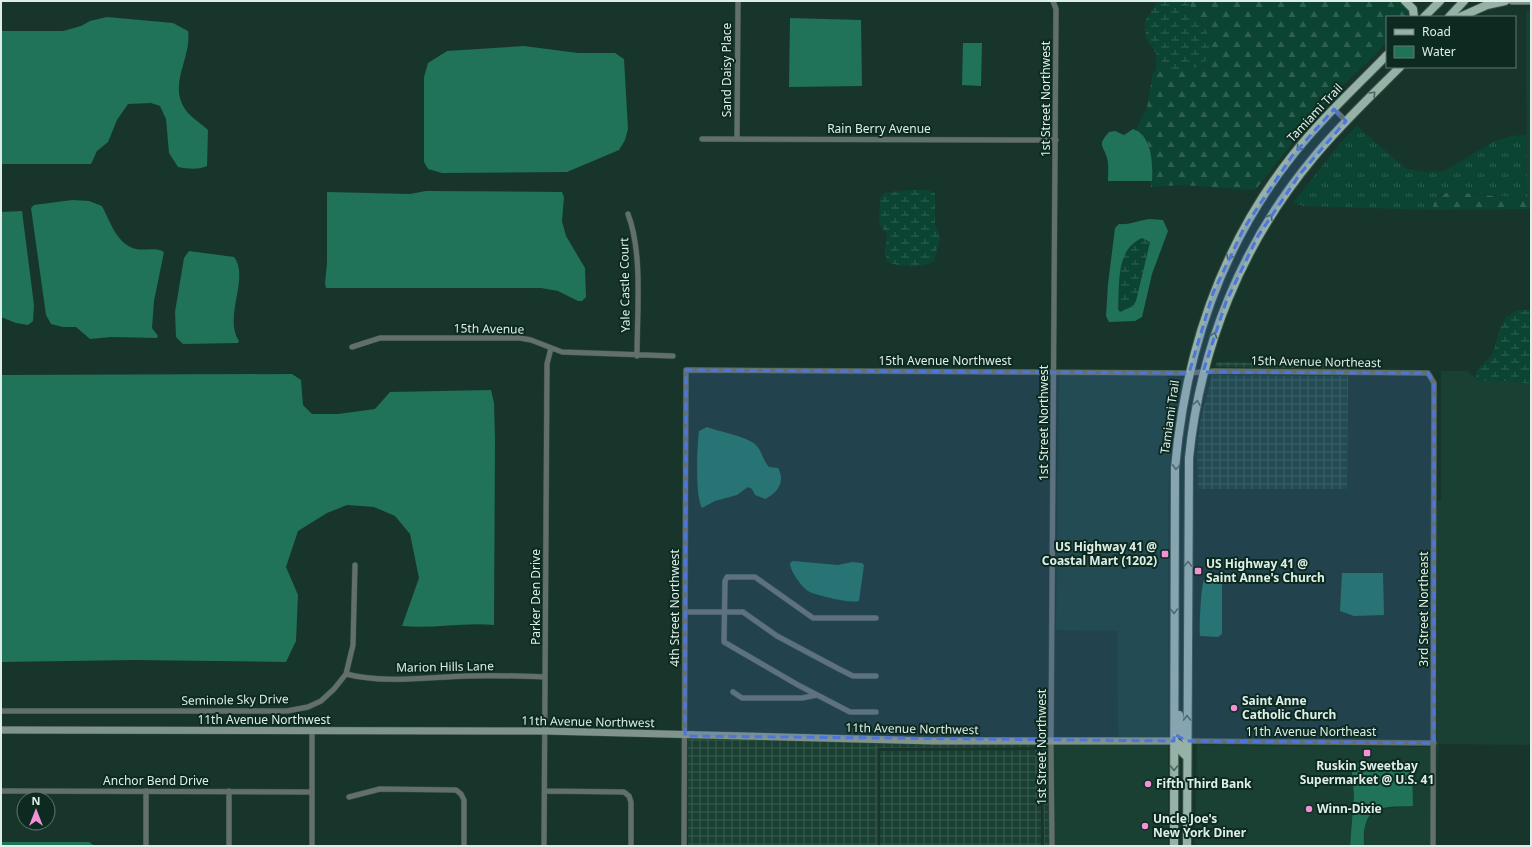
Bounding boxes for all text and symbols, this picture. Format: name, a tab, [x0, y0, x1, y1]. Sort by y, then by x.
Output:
legend	[1386, 16, 1516, 68]
street label: Sand Daisy Place	[718, 23, 735, 117]
text: Road	[1422, 23, 1451, 40]
street label: 1st Street Northwest	[1037, 40, 1054, 157]
text: Water	[1422, 43, 1456, 60]
street label: Tamiami Trail	[1283, 80, 1346, 146]
one-way arrow	[1368, 91, 1376, 99]
street label: Rain Berry Avenue	[827, 120, 931, 137]
one-way arrow	[1296, 143, 1303, 151]
one-way arrow	[1265, 215, 1272, 222]
street label: Yale Castle Court	[615, 237, 634, 333]
one-way arrow	[1226, 253, 1234, 260]
street label: 15th Avenue	[453, 319, 525, 338]
one-way arrow	[1209, 331, 1218, 338]
street label: 15th Avenue Northwest	[878, 352, 1012, 369]
street label: 15th Avenue Northeast	[1251, 352, 1382, 371]
street label: 1st Street Northwest	[1035, 364, 1052, 481]
street label: Tamiami Trail	[1156, 379, 1183, 455]
one-way arrow	[1192, 400, 1200, 406]
one-way arrow	[1171, 464, 1180, 470]
place label: US Highway 41 @ Coastal Mart (1202)	[1042, 538, 1157, 569]
street label: 4th Street Northwest	[666, 548, 683, 667]
street label: Parker Den Drive	[527, 549, 544, 645]
marker: US Highway 41 @ Coastal Mart (1202)	[1160, 549, 1170, 559]
street label: 3rd Street Northeast	[1415, 551, 1432, 667]
place label: US Highway 41 @ Saint Anne's Church	[1206, 555, 1325, 586]
one-way arrow	[1184, 561, 1192, 567]
marker: US Highway 41 @ Saint Anne's Church	[1193, 566, 1203, 576]
one-way arrow	[1170, 608, 1178, 614]
street label: Marion Hills Lane	[396, 657, 494, 676]
street label: 1st Street Northwest	[1033, 688, 1050, 805]
street label: Seminole Sky Drive	[181, 690, 289, 709]
place label: Saint Anne Catholic Church	[1242, 692, 1336, 723]
marker: Saint Anne Catholic Church	[1229, 703, 1239, 713]
street label: 11th Avenue Northwest	[197, 711, 331, 728]
street label: 11th Avenue Northwest	[521, 712, 655, 731]
one-way arrow	[1183, 715, 1191, 721]
street label: 11th Avenue Northwest	[845, 719, 979, 738]
street label: 11th Avenue Northeast	[1246, 723, 1377, 740]
marker: Ruskin Sweetbay Supermarket @ U.S. 41	[1362, 748, 1372, 758]
place label: Ruskin Sweetbay Supermarket @ U.S. 41	[1300, 757, 1434, 788]
one-way arrow	[1170, 765, 1178, 771]
street label: Anchor Bend Drive	[103, 772, 209, 789]
place label: Fifth Third Bank	[1156, 775, 1252, 792]
marker: Fifth Third Bank	[1143, 779, 1153, 789]
north arrow	[16, 791, 56, 831]
text: N	[32, 793, 40, 808]
place label: Winn-Dixie	[1317, 800, 1382, 817]
marker: Winn-Dixie	[1304, 804, 1314, 814]
place label: Uncle Joe's New York Diner	[1153, 810, 1247, 841]
marker: Uncle Joe's New York Diner	[1140, 821, 1150, 831]

